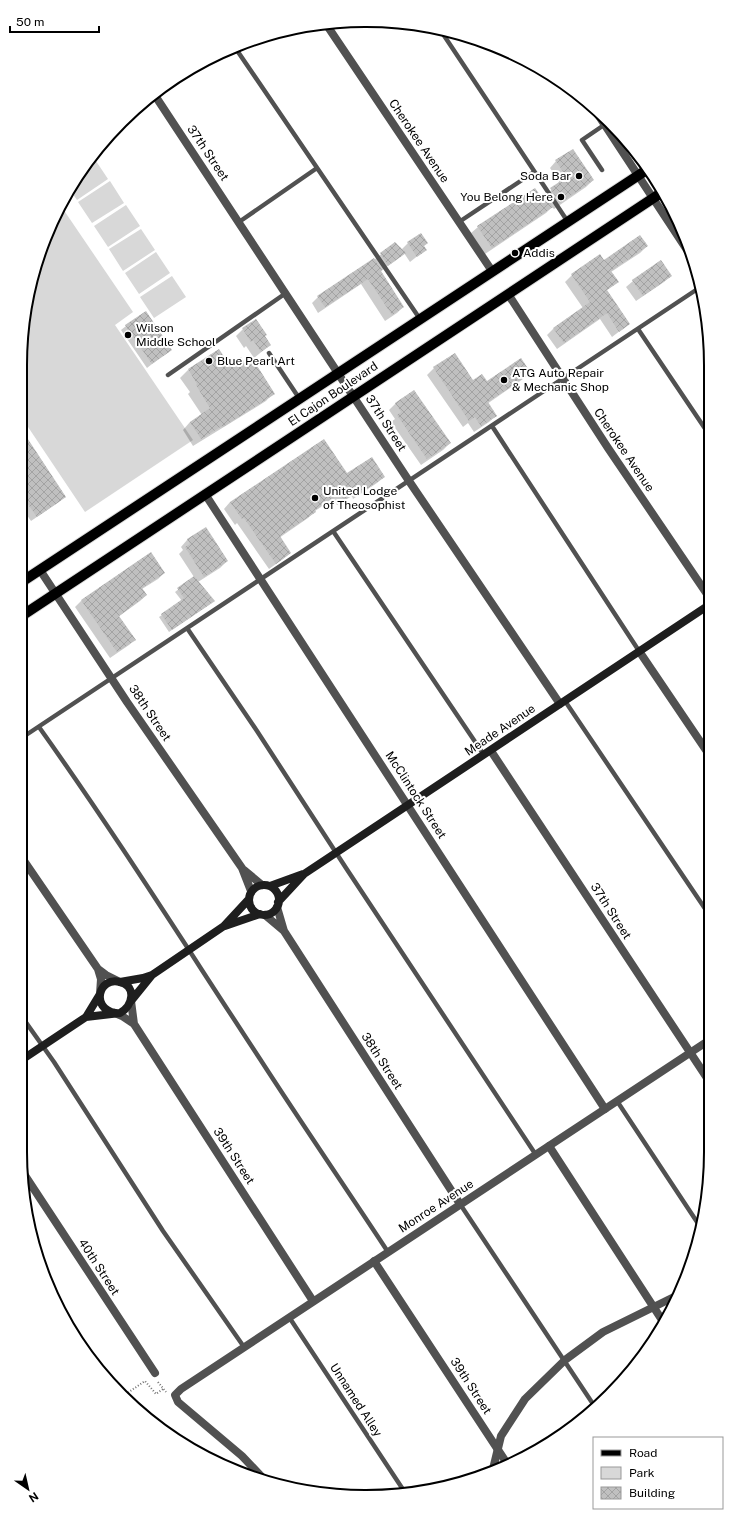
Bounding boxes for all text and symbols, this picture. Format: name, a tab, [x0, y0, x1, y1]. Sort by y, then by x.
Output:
scale bar	[10, 8, 99, 34]
text: 50 m	[16, 15, 44, 29]
street label: Cherokee Avenue	[386, 97, 452, 185]
street label: 37th Street	[184, 123, 232, 184]
place label: Soda Bar	[520, 169, 571, 183]
marker: Soda Bar	[574, 171, 584, 181]
place label: You Belong Here	[460, 190, 553, 204]
marker: You Belong Here	[556, 192, 566, 202]
place label: Addis	[523, 246, 555, 260]
marker: Addis	[510, 248, 520, 258]
place label: Wilson Middle School	[136, 321, 216, 349]
marker: Wilson Middle School	[123, 330, 133, 340]
place label: Blue Pearl Art	[217, 354, 295, 368]
marker: Blue Pearl Art	[204, 356, 214, 366]
street label: El Cajon Boulevard	[286, 359, 380, 429]
place label: ATG Auto Repair & Mechanic Shop	[512, 366, 609, 394]
marker: ATG Auto Repair & Mechanic Shop	[499, 375, 509, 385]
street label: 37th Street	[363, 392, 410, 454]
street label: Cherokee Avenue	[591, 406, 657, 494]
place label: United Lodge of Theosophist	[323, 484, 406, 512]
marker: United Lodge of Theosophist	[310, 493, 320, 503]
street label: 38th Street	[126, 682, 174, 744]
street label: Meade Avenue	[462, 701, 538, 759]
street label: McClintock Street	[383, 749, 450, 841]
street label: 37th Street	[588, 880, 635, 942]
street label: 38th Street	[358, 1030, 406, 1092]
street label: 39th Street	[211, 1125, 258, 1187]
street label: Monroe Avenue	[396, 1176, 476, 1235]
street label: 40th Street	[76, 1236, 123, 1298]
street label: 39th Street	[448, 1355, 495, 1417]
street label: Unnamed Alley	[327, 1361, 385, 1440]
legend	[593, 1437, 723, 1509]
text: Road	[629, 1446, 657, 1460]
text: Park	[629, 1466, 655, 1480]
north arrow	[8, 1469, 48, 1509]
text: Building	[629, 1486, 675, 1500]
text: N	[27, 1490, 41, 1505]

